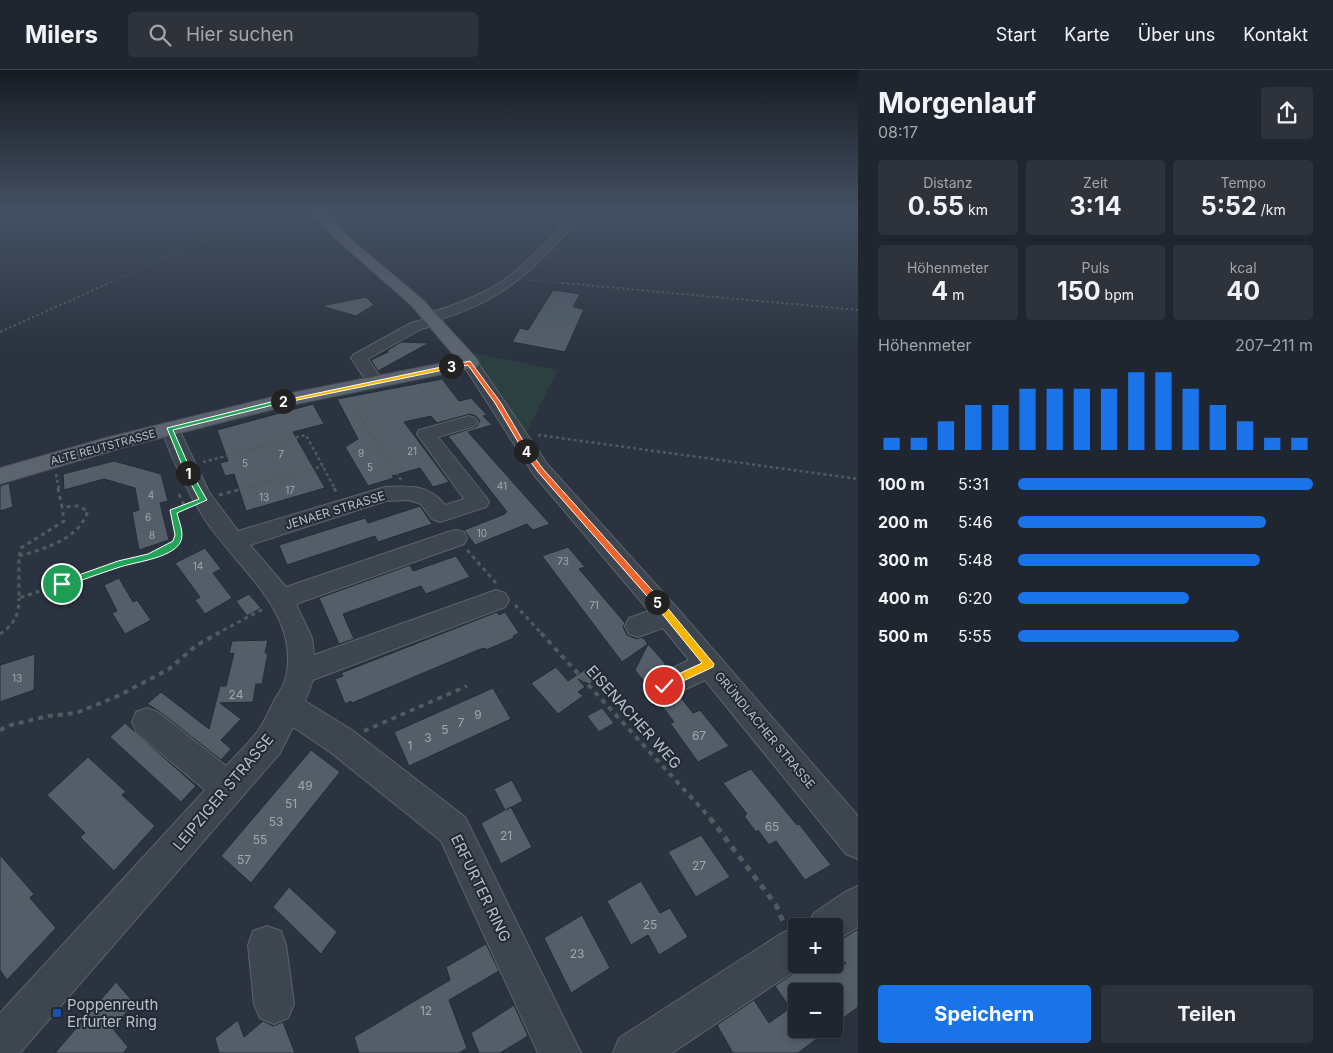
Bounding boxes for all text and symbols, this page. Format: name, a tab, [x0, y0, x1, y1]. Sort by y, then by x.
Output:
search box	[128, 12, 478, 57]
text: Milers	[25, 20, 98, 49]
icon: search	[146, 21, 174, 49]
text: Hier suchen	[186, 23, 294, 46]
text: Start	[996, 24, 1036, 45]
text: Karte	[1064, 24, 1110, 45]
text: Über uns	[1138, 24, 1215, 45]
text: Kontakt	[1243, 24, 1308, 45]
text: Morgenlauf	[878, 86, 1036, 120]
button: share	[1261, 87, 1313, 139]
text: 08:17	[878, 122, 918, 142]
text: Distanz	[923, 174, 973, 191]
text: Zeit	[1083, 174, 1108, 191]
text: Tempo	[1220, 174, 1266, 191]
text: 0.55	[908, 191, 964, 221]
text: 3:14	[1069, 191, 1122, 221]
text: 5:52	[1201, 191, 1257, 221]
text: km	[964, 201, 988, 218]
text: /km	[1257, 201, 1286, 218]
text: Höhenmeter	[907, 259, 989, 276]
text: Puls	[1081, 259, 1109, 276]
text: kcal	[1230, 259, 1257, 276]
text: 4	[931, 276, 948, 306]
text: 150	[1057, 276, 1101, 306]
text: 40	[1226, 276, 1260, 306]
text: m	[948, 286, 964, 303]
text: bpm	[1101, 286, 1134, 303]
text: Höhenmeter	[878, 335, 972, 355]
text: 207–211 m	[1235, 335, 1313, 355]
pin: 3	[438, 354, 464, 378]
text: 3	[447, 358, 456, 375]
pin: 2	[270, 388, 296, 414]
text: 2	[279, 393, 288, 410]
street label: ALTE REUTSTRASSE	[49, 426, 157, 468]
pin: 4	[514, 438, 538, 464]
text: 4	[522, 443, 531, 460]
house number: 21	[407, 445, 417, 457]
house number: 9	[358, 447, 364, 459]
house number: 7	[278, 448, 284, 460]
house number: 5	[242, 457, 248, 469]
pin: 1	[176, 460, 200, 486]
house number: 5	[367, 461, 373, 473]
text: 1	[185, 465, 192, 482]
text: 100 m	[878, 474, 925, 494]
text: 5:31	[958, 474, 989, 494]
house number: 41	[497, 480, 507, 492]
house number: 17	[285, 484, 295, 496]
street label: JENAER STRASSE	[283, 488, 387, 532]
house number: 4	[148, 489, 154, 501]
house number: 13	[259, 491, 269, 503]
house number: 6	[145, 511, 151, 523]
text: 200 m	[878, 512, 928, 532]
text: 5:46	[958, 512, 993, 532]
house number: 10	[477, 527, 487, 539]
house number: 8	[149, 529, 155, 541]
text: 300 m	[878, 550, 928, 570]
text: 5:48	[958, 550, 993, 570]
house number: 73	[557, 555, 569, 567]
house number: 14	[193, 560, 203, 572]
pin	[41, 563, 83, 605]
icon: arrive	[48, 570, 76, 598]
text: 400 m	[878, 588, 929, 608]
text: 6:20	[958, 588, 992, 608]
pin: 5	[644, 590, 670, 614]
text: 5	[653, 594, 662, 611]
house number: 71	[589, 599, 599, 611]
text: 500 m	[878, 626, 928, 646]
text: 5:55	[958, 626, 992, 646]
street label: EISENACHER WEG	[583, 661, 685, 773]
pin	[643, 665, 685, 707]
street label: GRÜNDLACHER STRASSE	[712, 668, 818, 792]
house number: 13	[12, 672, 22, 684]
icon: check	[650, 672, 678, 700]
house number: 24	[229, 687, 244, 702]
house number: 9	[474, 707, 482, 722]
house number: 7	[458, 715, 465, 730]
house number: 5	[441, 722, 449, 737]
house number: 67	[692, 728, 706, 743]
street label: LEIPZIGER STRASSE	[169, 730, 277, 854]
house number: 3	[424, 730, 432, 745]
house number: 1	[408, 738, 412, 753]
house number: 49	[297, 778, 313, 793]
house number: 51	[285, 796, 297, 811]
house number: 53	[269, 814, 283, 829]
house number: 65	[765, 819, 779, 834]
house number: 21	[500, 828, 512, 843]
street label: ERFURTER RING	[447, 831, 515, 945]
house number: 55	[253, 832, 267, 847]
house number: 57	[237, 852, 251, 867]
house number: 27	[692, 858, 706, 873]
house number: 25	[643, 917, 657, 932]
map controls	[788, 918, 843, 1038]
button: +	[788, 918, 843, 973]
house number: 23	[570, 946, 584, 961]
button: −	[788, 983, 843, 1038]
button: Speichern	[878, 985, 1091, 1043]
button: Teilen	[1101, 985, 1313, 1043]
place label: Poppenreuth Erfurter Ring	[67, 995, 158, 1031]
house number: 12	[420, 1003, 432, 1018]
marker: Poppenreuth Erfurter Ring	[51, 1007, 63, 1019]

